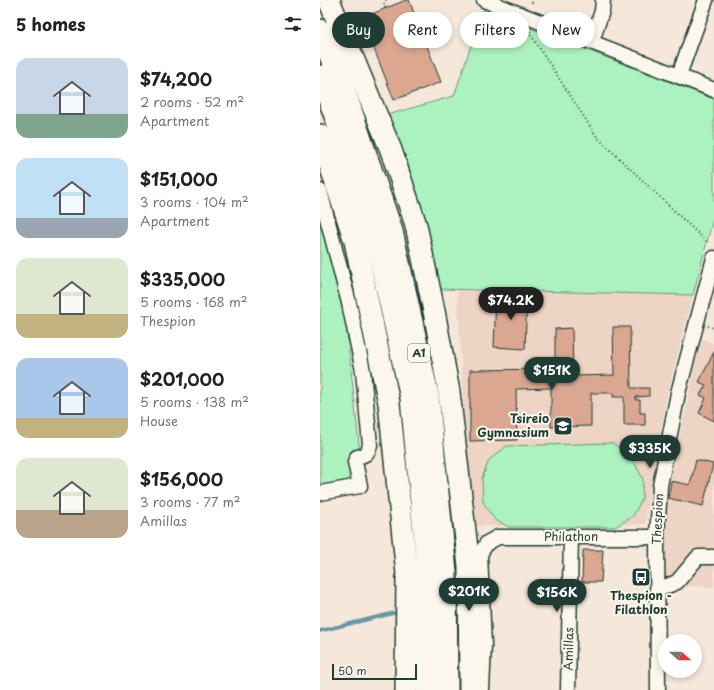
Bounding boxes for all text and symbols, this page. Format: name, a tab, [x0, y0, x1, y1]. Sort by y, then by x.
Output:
text: 5 homes	[16, 11, 86, 37]
chip: Buy	[332, 12, 385, 48]
chip: Rent	[393, 12, 452, 48]
chip: Filters	[460, 12, 529, 48]
chip: New	[537, 12, 595, 48]
icon: filters	[282, 13, 304, 35]
text: $74,200	[140, 66, 212, 92]
icon: home	[48, 74, 96, 122]
text: 2 rooms · 52 m²	[140, 92, 244, 111]
text: Apartment	[140, 111, 209, 130]
text: $151,000	[140, 166, 218, 192]
icon: home	[48, 174, 96, 222]
text: 3 rooms · 104 m²	[140, 192, 249, 211]
text: Apartment	[140, 211, 209, 230]
text: $335,000	[140, 266, 225, 292]
icon: home	[48, 274, 96, 322]
pin: $74.2K	[478, 287, 544, 321]
text: $74.2K	[488, 290, 534, 309]
text: 5 rooms · 168 m²	[140, 292, 247, 311]
text: Thespion	[140, 311, 196, 330]
road number: A1	[408, 344, 430, 362]
pin: $151K	[524, 357, 580, 391]
text: $151K	[533, 360, 571, 379]
text: $201,000	[140, 366, 224, 392]
icon: home	[48, 374, 96, 422]
text: 5 rooms · 138 m²	[140, 392, 249, 411]
place label: Tsireio Gymnasium	[477, 409, 549, 441]
text: House	[140, 411, 178, 430]
school or university icon: Tsireio Gymnasium	[552, 415, 574, 437]
pin: $335K	[622, 435, 678, 469]
text: $335K	[629, 438, 671, 457]
text: $156,000	[140, 466, 223, 492]
icon: home	[48, 474, 96, 522]
text: 3 rooms · 77 m²	[140, 492, 241, 511]
street label: Thespion	[647, 493, 667, 545]
text: Amillas	[140, 511, 187, 530]
street label: Philathon	[544, 527, 598, 545]
bus stop icon: Thespion - Filathlon	[630, 566, 652, 588]
pin: $201K	[441, 578, 497, 612]
pin: $156K	[529, 579, 585, 613]
text: $201K	[448, 581, 490, 600]
text: $156K	[536, 582, 578, 601]
place label: Thespion - Filathlon	[610, 586, 672, 618]
street label: Amillas	[559, 627, 577, 671]
north arrow	[658, 634, 702, 678]
map controls	[658, 634, 702, 678]
scale bar	[332, 662, 417, 681]
text: 50 m	[338, 662, 367, 679]

